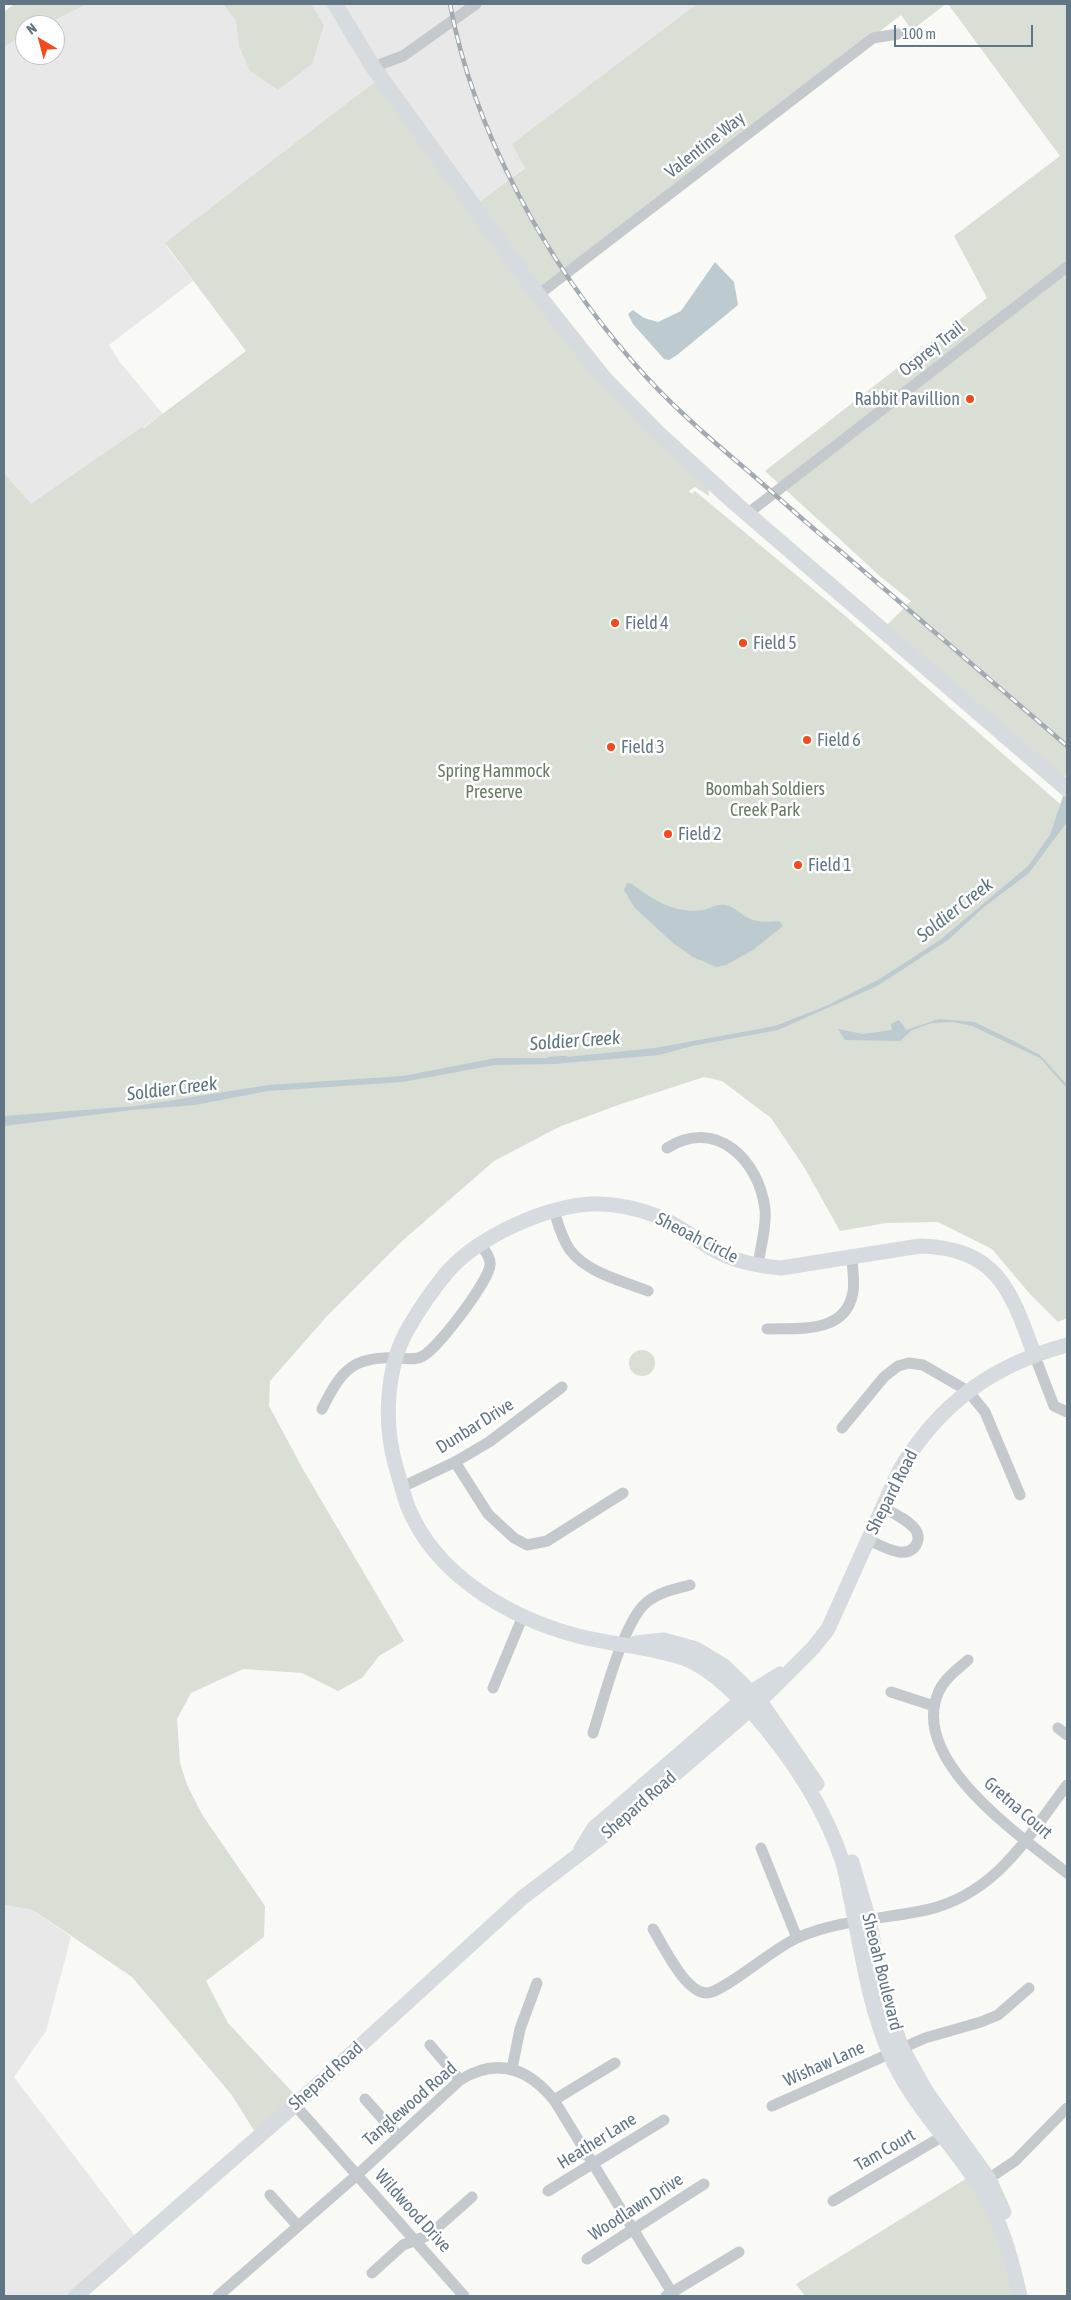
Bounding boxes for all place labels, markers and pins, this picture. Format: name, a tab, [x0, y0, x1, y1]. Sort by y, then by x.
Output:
place label: Rabbit Pavillion	[855, 388, 960, 410]
marker: Rabbit Pavillion	[964, 393, 976, 405]
place label: Field 4	[625, 612, 669, 634]
marker: Field 4	[609, 617, 621, 629]
place label: Field 5	[753, 632, 797, 654]
marker: Field 5	[737, 637, 749, 649]
place label: Field 6	[817, 729, 861, 751]
marker: Field 6	[801, 734, 813, 746]
place label: Field 3	[621, 736, 665, 758]
marker: Field 3	[605, 741, 617, 753]
place label: Field 2	[678, 823, 722, 845]
marker: Field 2	[662, 828, 674, 840]
place label: Field 1	[808, 854, 852, 876]
marker: Field 1	[792, 859, 804, 871]

